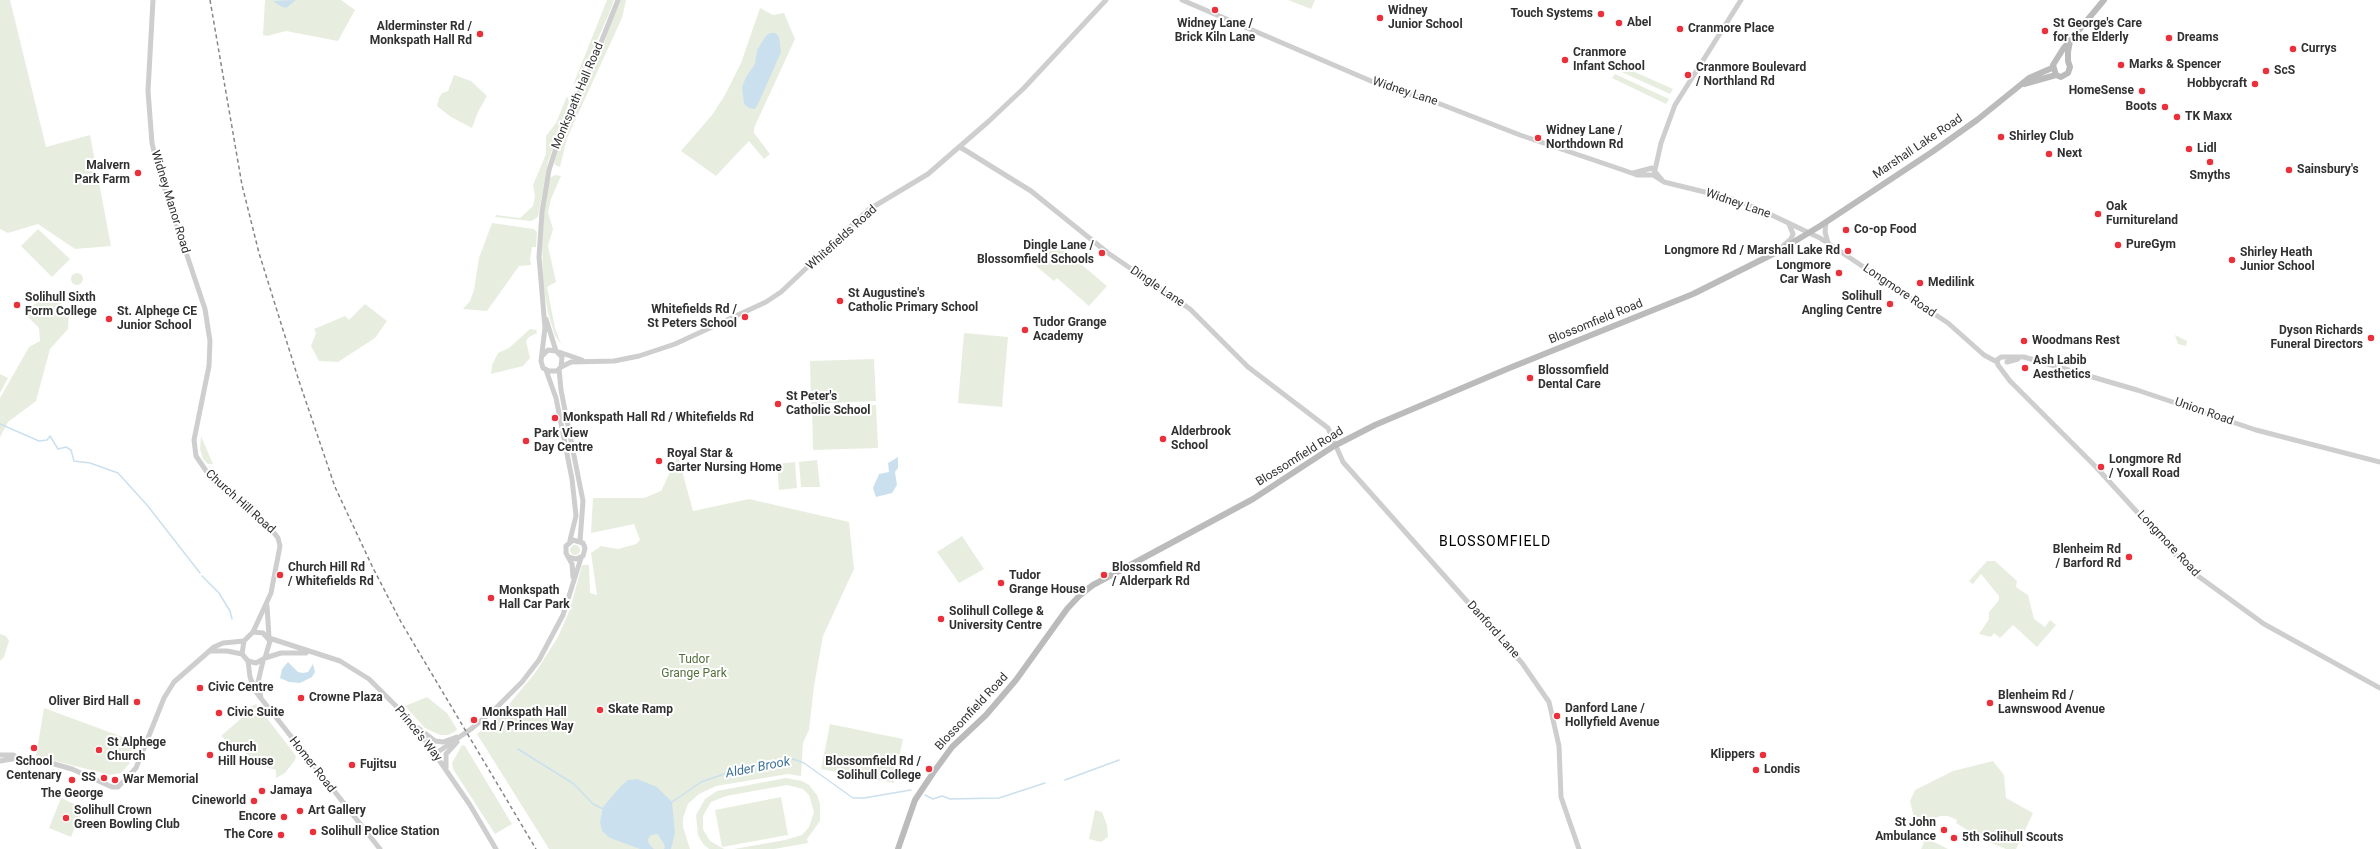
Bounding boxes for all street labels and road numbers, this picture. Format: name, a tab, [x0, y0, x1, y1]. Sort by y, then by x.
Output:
street label: Monkspath Hall Road	[549, 41, 607, 151]
street label: Widney Lane	[1370, 75, 1440, 109]
street label: Marshall Lake Road	[1870, 112, 1966, 182]
street label: Widney Manor Road	[147, 149, 193, 255]
street label: Widney Lane	[1704, 186, 1772, 222]
street label: Whitefields Road	[804, 203, 880, 273]
street label: Longmore Road	[1860, 261, 1938, 321]
street label: Dingle Lane	[1127, 264, 1187, 310]
street label: Blossomfield Road	[1547, 297, 1645, 347]
street label: Union Road	[2173, 395, 2235, 429]
street label: Blossomfield Road	[1254, 424, 1346, 490]
street label: Church Hill Road	[202, 467, 278, 537]
street label: Longmore Road	[2134, 508, 2202, 580]
street label: Danford Lane	[1464, 599, 1522, 661]
street label: Blossomfield Road	[933, 670, 1011, 754]
street label: Prince's Way	[391, 703, 445, 765]
street label: Homer Road	[286, 734, 338, 796]

